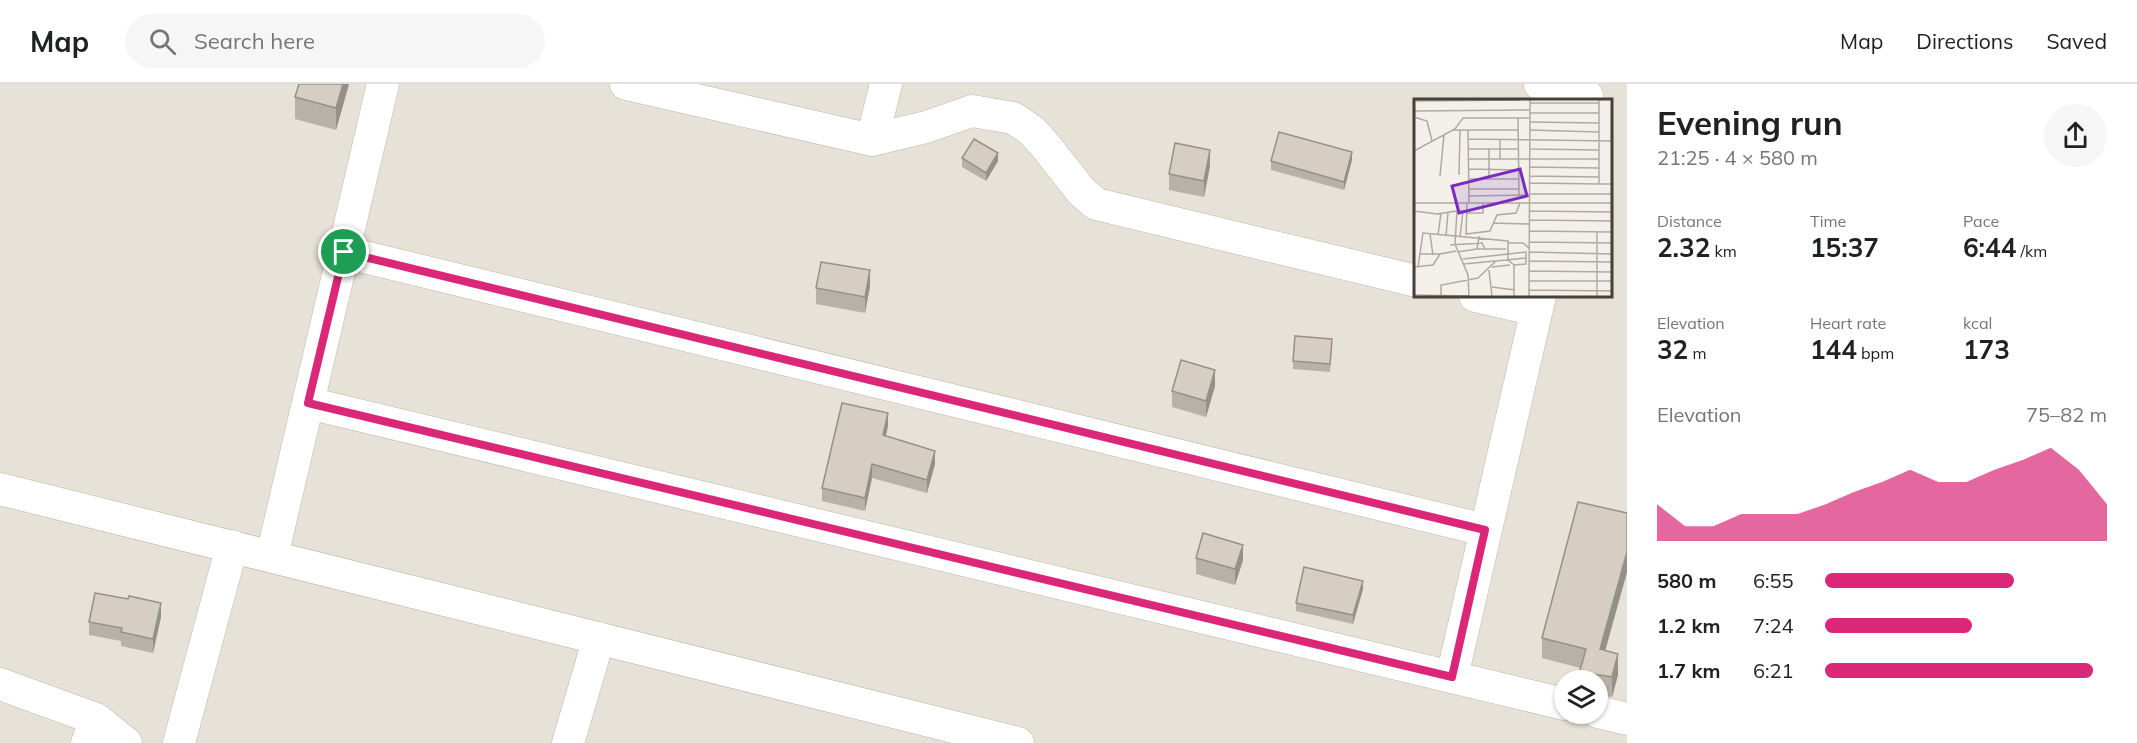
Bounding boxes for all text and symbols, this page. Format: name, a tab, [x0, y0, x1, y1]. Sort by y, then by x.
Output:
search box	[125, 14, 545, 68]
text: Map	[30, 24, 89, 59]
icon: search	[146, 25, 179, 58]
text: Search here	[194, 27, 315, 55]
text: Map	[1840, 28, 1883, 54]
text: Directions	[1916, 28, 2013, 54]
text: Saved	[2046, 28, 2107, 54]
inset map	[1414, 99, 1612, 297]
text: Evening run	[1657, 102, 1843, 143]
button: share	[2044, 104, 2107, 167]
text: 21:25 · 4 × 580 m	[1657, 145, 1818, 170]
text: Distance	[1657, 211, 1722, 231]
text: Time	[1810, 211, 1846, 231]
text: Pace	[1963, 211, 1999, 231]
pin	[318, 226, 369, 277]
text: 2.32	[1657, 231, 1710, 264]
text: 15:37	[1810, 231, 1879, 264]
text: 6:44	[1963, 231, 2016, 264]
icon: arrive	[327, 235, 360, 268]
text: km	[1710, 241, 1737, 261]
text: /km	[2016, 241, 2047, 261]
text: Elevation	[1657, 313, 1725, 333]
text: Heart rate	[1810, 313, 1886, 333]
text: kcal	[1963, 313, 1992, 333]
text: 32	[1657, 333, 1688, 366]
text: 144	[1810, 333, 1857, 366]
text: 173	[1963, 333, 2010, 366]
text: m	[1688, 343, 1706, 363]
text: bpm	[1857, 343, 1894, 363]
text: Elevation	[1657, 402, 1742, 427]
text: 75–82 m	[2026, 402, 2107, 427]
text: 580 m	[1657, 568, 1716, 593]
text: 6:55	[1753, 568, 1794, 593]
text: 1.2 km	[1657, 613, 1720, 638]
text: 7:24	[1753, 613, 1794, 638]
text: 1.7 km	[1657, 658, 1720, 683]
text: 6:21	[1753, 658, 1794, 683]
map controls	[1554, 670, 1608, 724]
button: layers	[1554, 670, 1608, 724]

